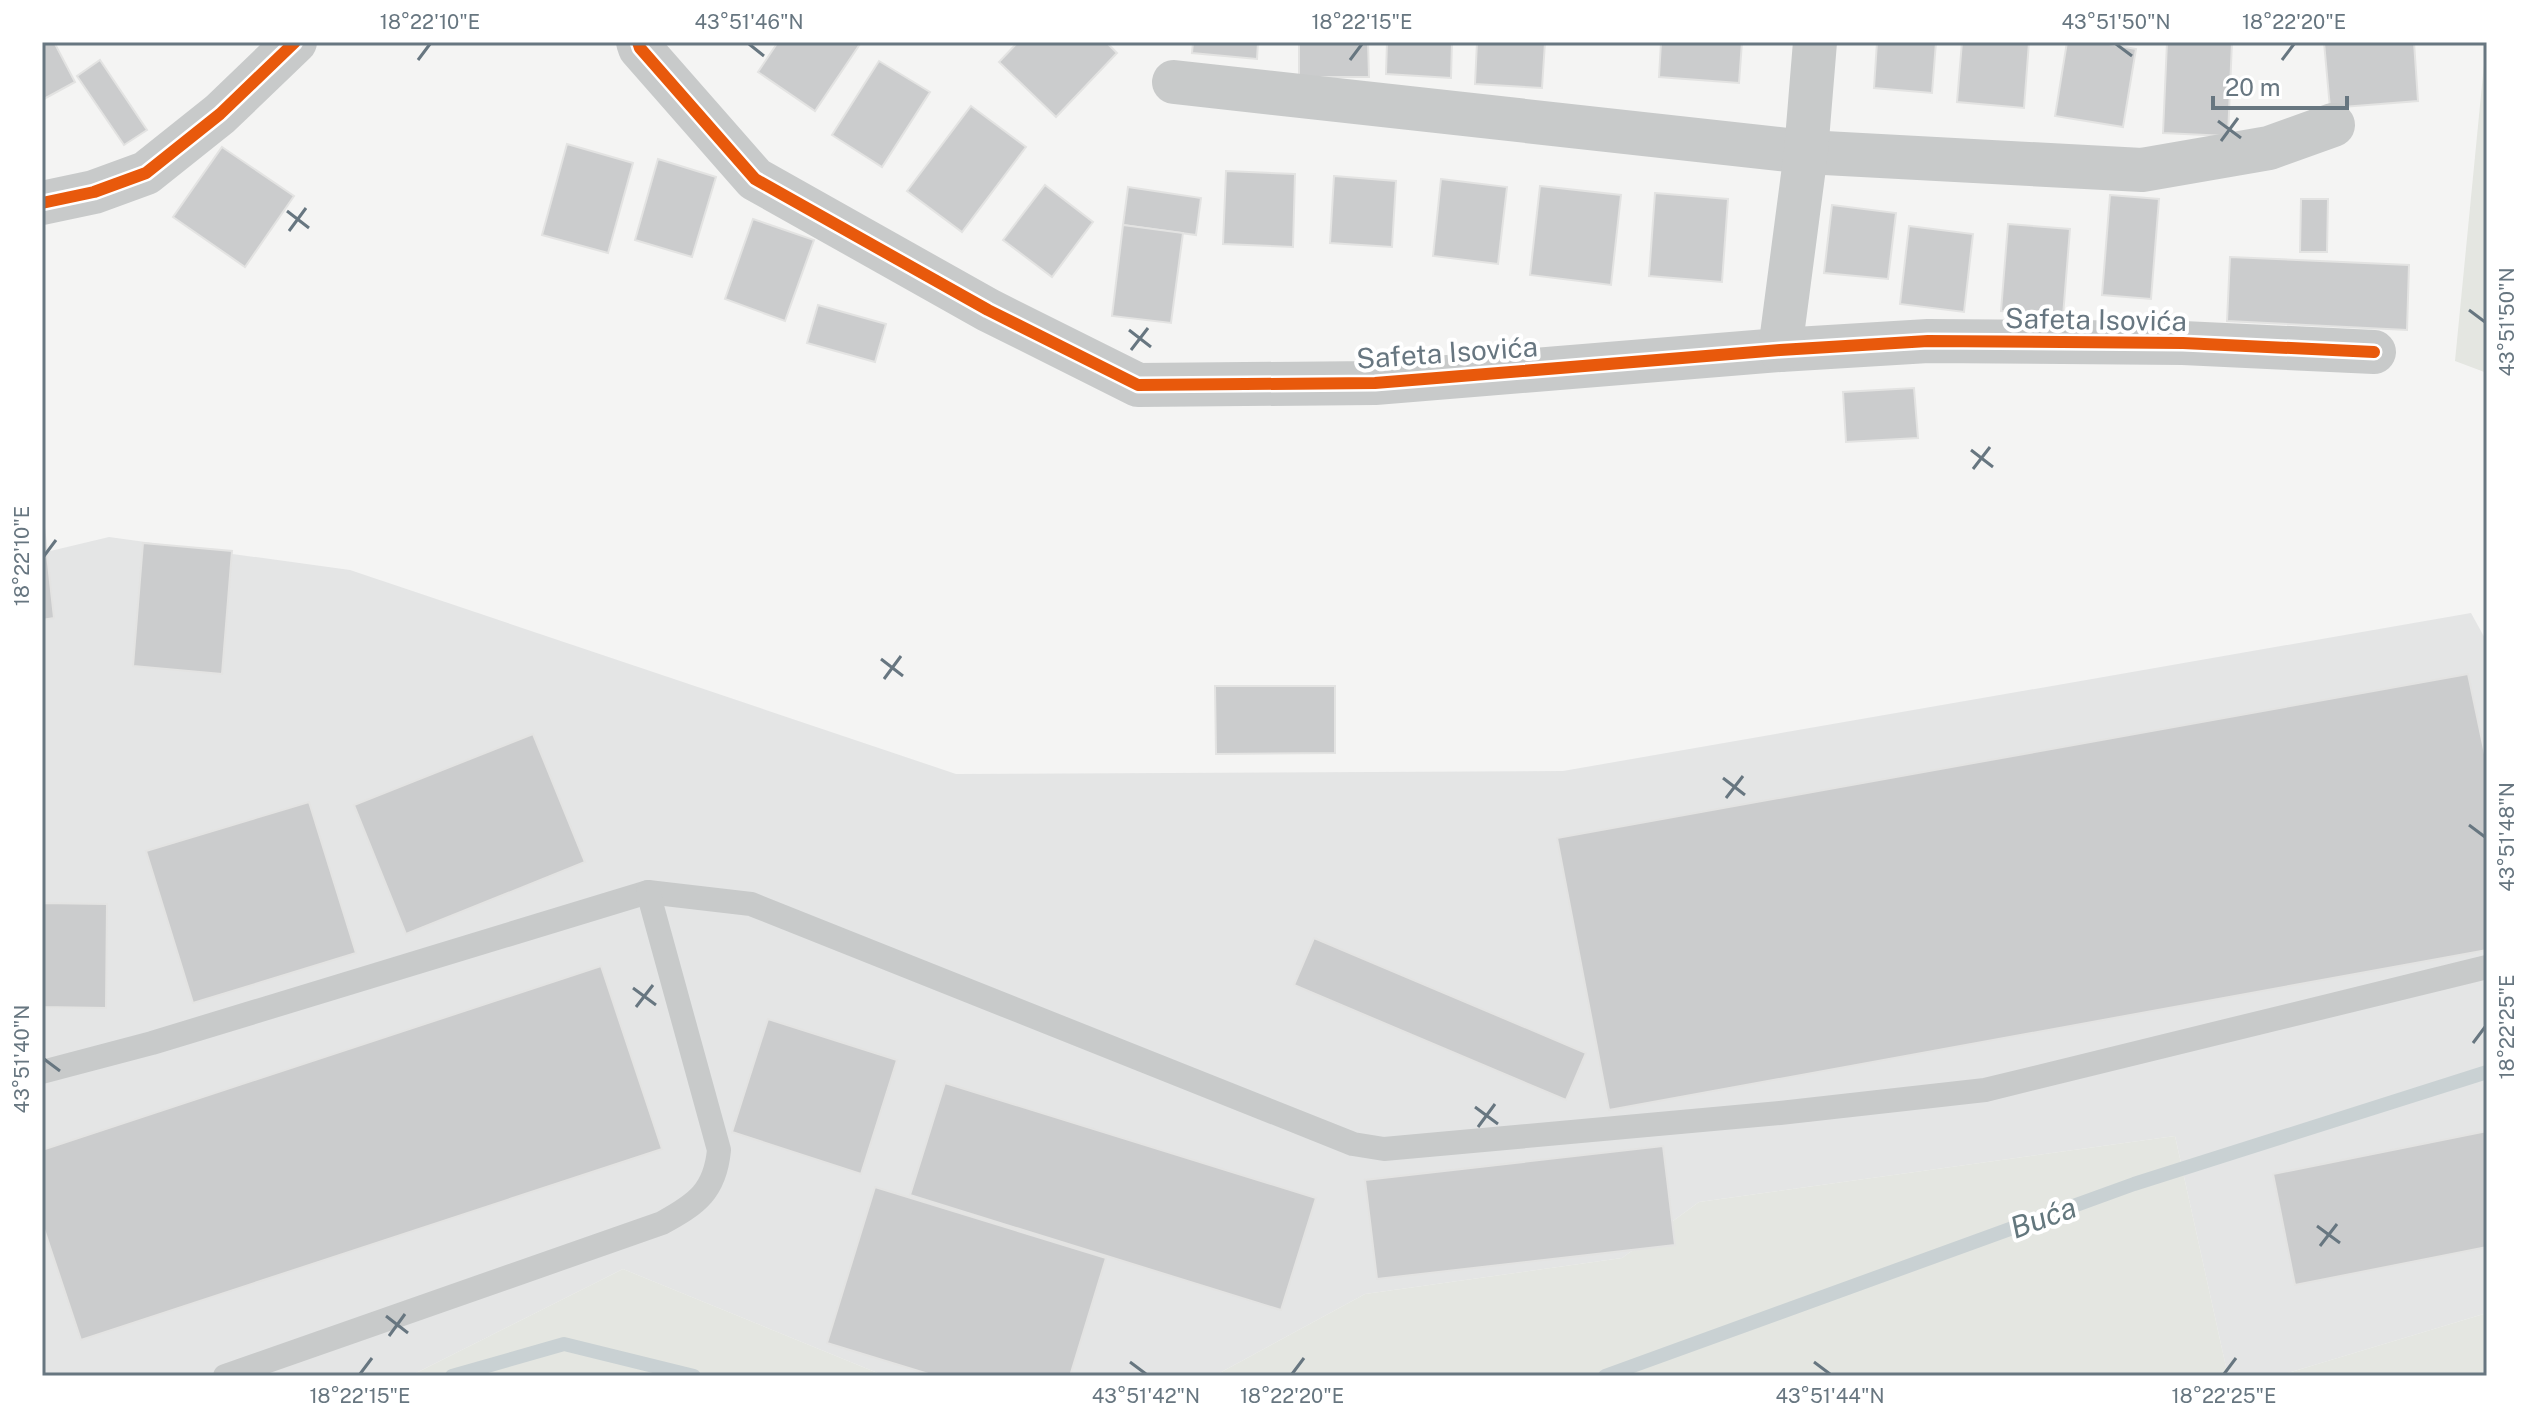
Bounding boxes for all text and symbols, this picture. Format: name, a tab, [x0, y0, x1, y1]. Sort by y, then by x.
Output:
text: 18°22'10"E	[380, 10, 480, 34]
text: 43°51'46"N	[695, 10, 803, 34]
text: 18°22'15"E	[1311, 10, 1413, 34]
text: 43°51'50"N	[2062, 10, 2170, 34]
text: 18°22'20"E	[2242, 10, 2346, 34]
scale bar	[2213, 60, 2347, 110]
text: 20 m	[2225, 73, 2281, 101]
text: 43°51'50"N	[2495, 268, 2519, 376]
street label: Safeta Isovića	[2005, 301, 2187, 337]
street label: Safeta Isovića	[1355, 329, 1539, 375]
text: 18°22'10"E	[10, 506, 34, 606]
text: 43°51'48"N	[2495, 782, 2519, 892]
text: 18°22'25"E	[2495, 975, 2519, 1079]
text: 43°51'40"N	[10, 1005, 34, 1113]
water label: Buća	[2005, 1189, 2081, 1245]
text: 18°22'15"E	[309, 1384, 411, 1408]
text: 43°51'42"N	[1092, 1384, 1200, 1408]
text: 18°22'20"E	[1240, 1384, 1344, 1408]
text: 43°51'44"N	[1775, 1384, 1885, 1408]
text: 18°22'25"E	[2172, 1384, 2276, 1408]

